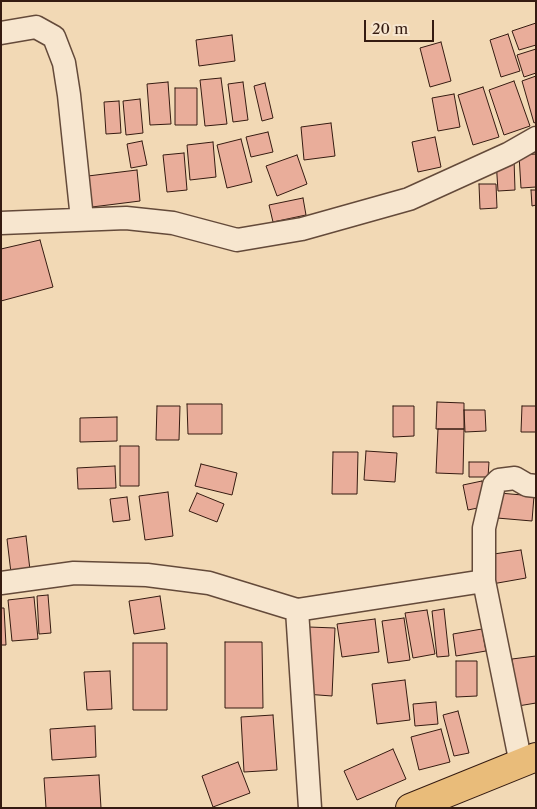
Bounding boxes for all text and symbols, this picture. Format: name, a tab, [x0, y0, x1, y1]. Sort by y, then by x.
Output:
scale bar	[367, 10, 437, 42]
text: 20 m	[372, 19, 408, 38]

